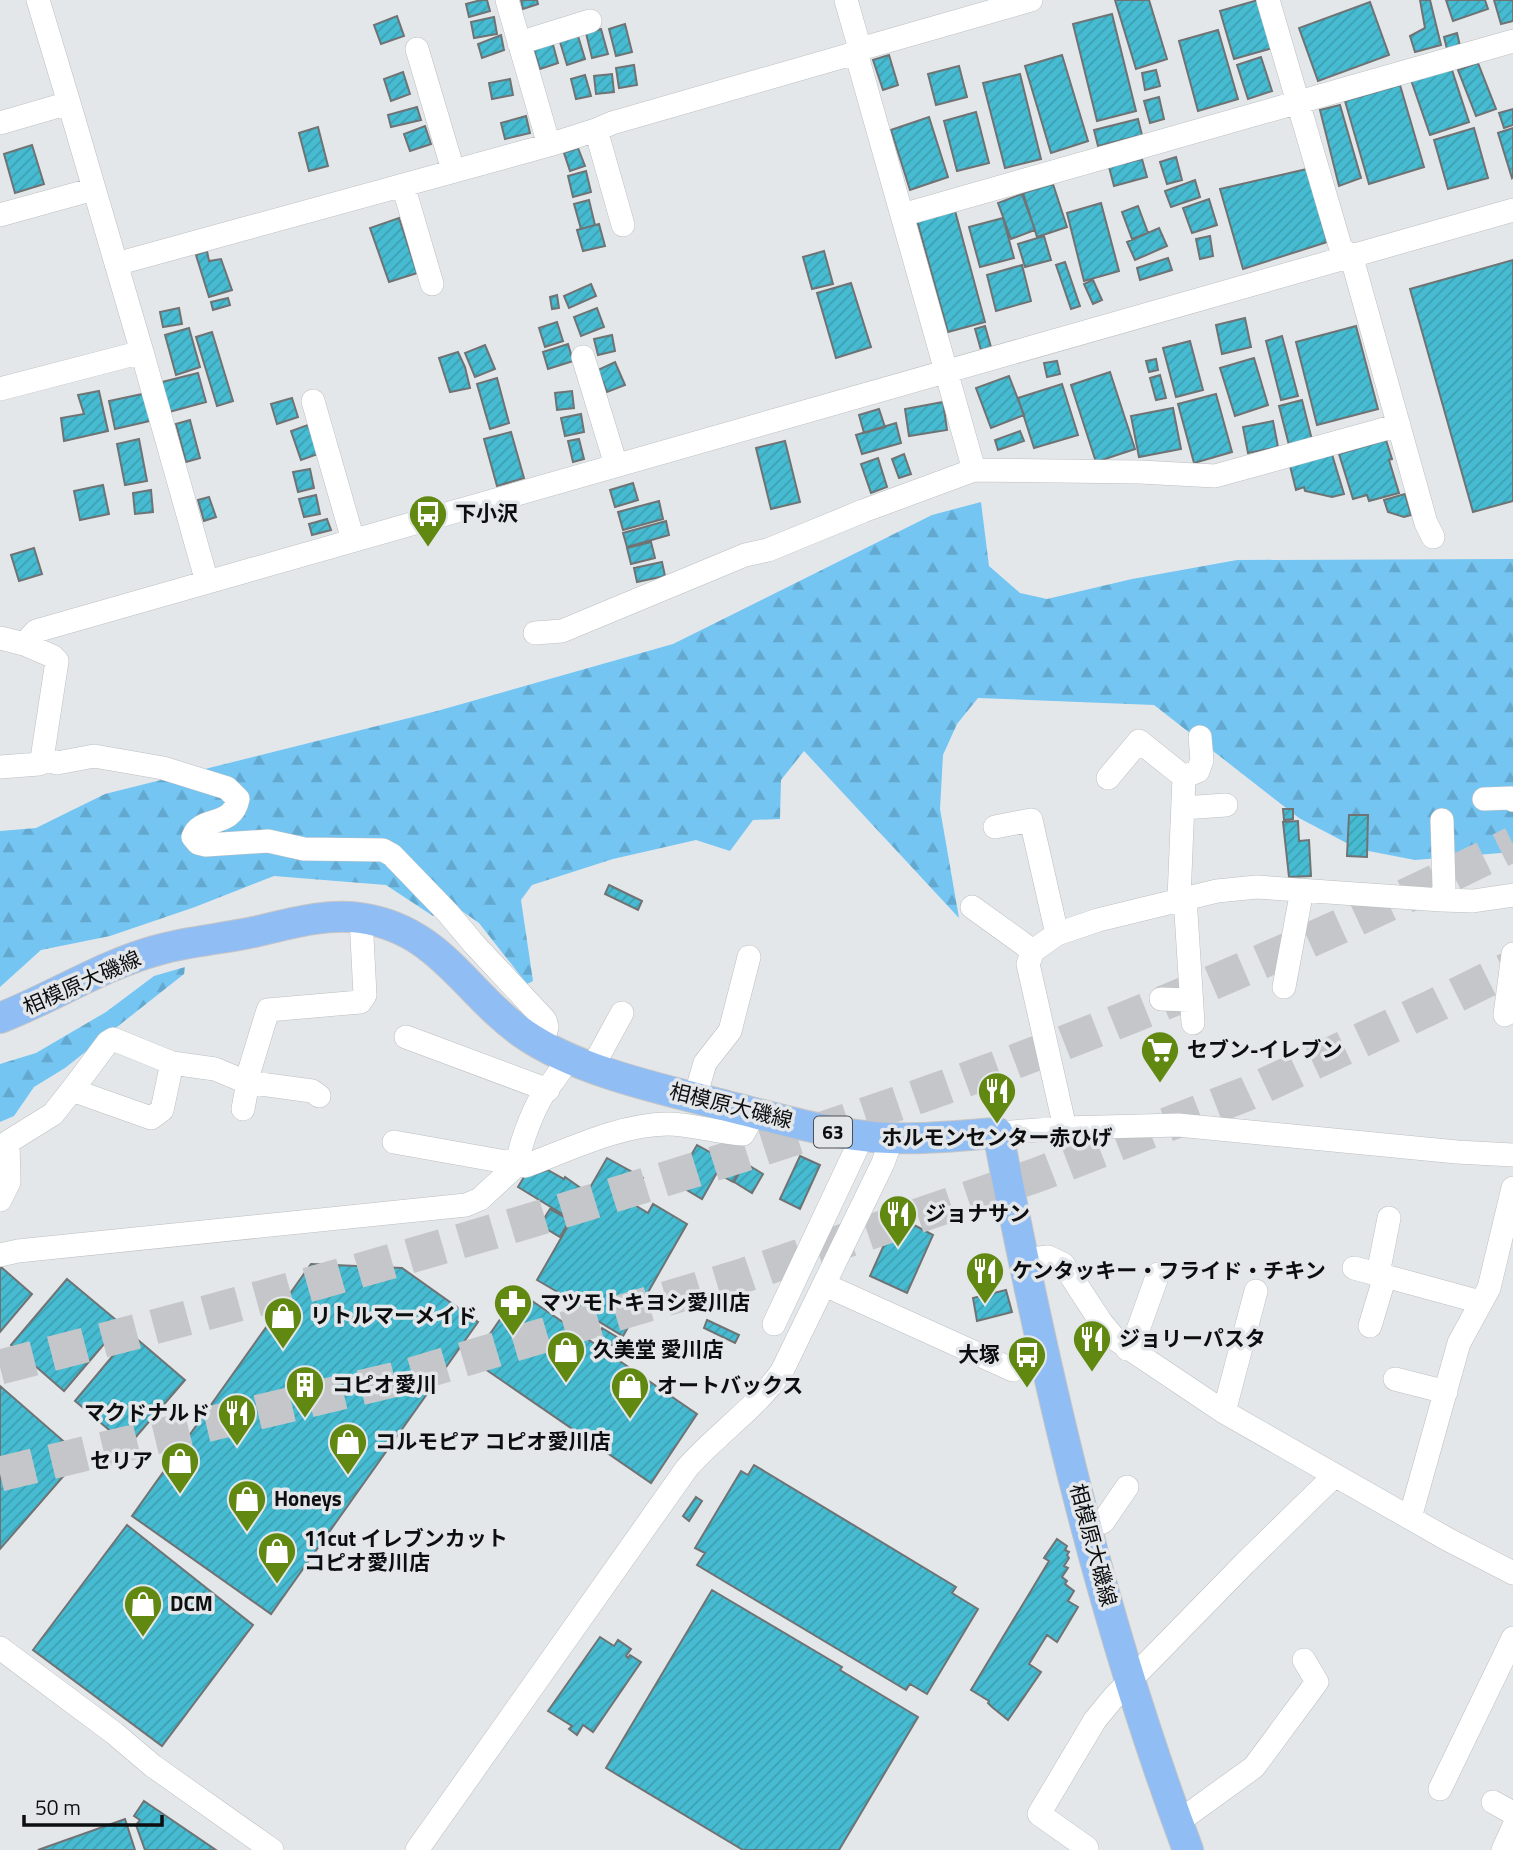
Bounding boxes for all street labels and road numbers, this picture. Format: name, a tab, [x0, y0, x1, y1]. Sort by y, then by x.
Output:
street label: 相模原大磯線	[18, 942, 146, 1022]
street label: 相模原大磯線	[666, 1074, 796, 1136]
road number: 63	[814, 1116, 852, 1148]
street label: 相模原大磯線	[1062, 1480, 1126, 1610]

